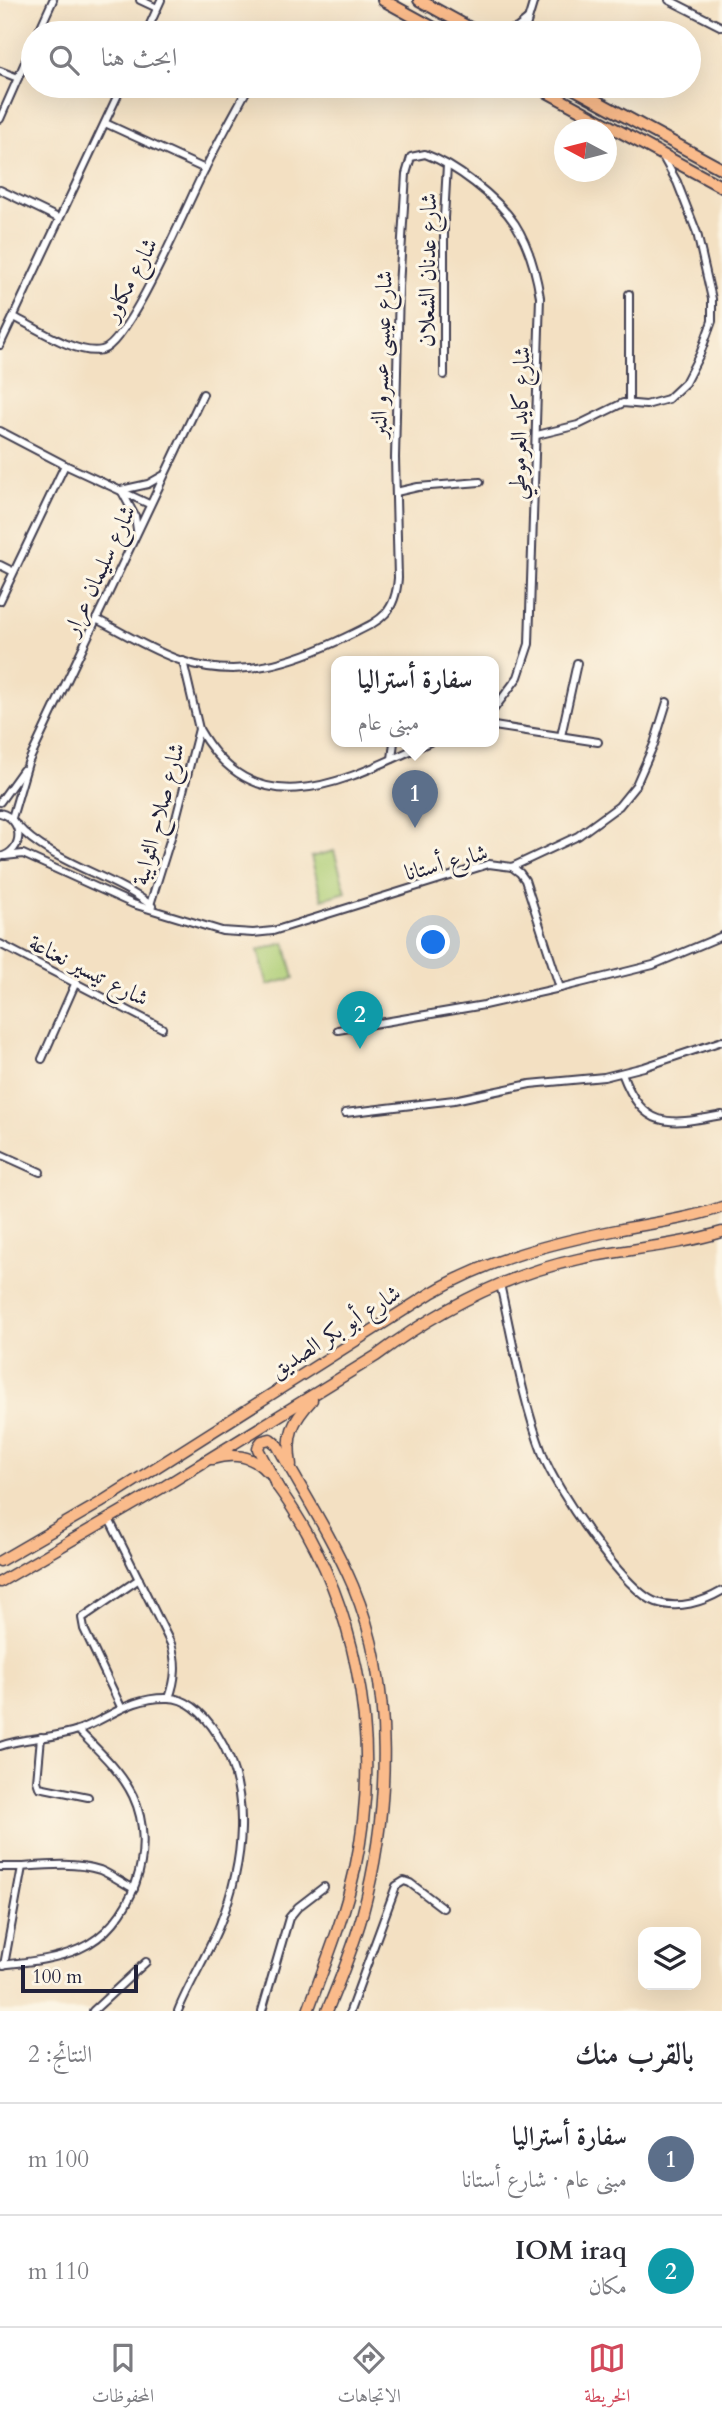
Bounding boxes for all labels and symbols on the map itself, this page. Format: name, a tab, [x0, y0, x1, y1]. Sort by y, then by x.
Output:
north arrow	[554, 119, 617, 182]
street label: شارع عدنان الشعلان	[411, 193, 448, 348]
street label: شارع مكاور	[95, 232, 169, 330]
street label: شارع عيسى عسرو النبر	[363, 270, 404, 440]
street label: شارع كايد العرموطي	[501, 346, 544, 501]
street label: شارع سليمان عرار	[55, 500, 147, 644]
street label: شارع صلاح الثوايبة	[125, 739, 197, 890]
pin: 1	[392, 770, 438, 828]
street label: شارع أستانا	[401, 836, 492, 892]
your location	[416, 925, 450, 959]
street label: شارع تيسير نعناعة	[22, 927, 154, 1017]
pin: 2	[337, 991, 383, 1049]
street label: شارع أبو بكر الصديق	[263, 1277, 409, 1389]
scale bar	[21, 1962, 138, 1994]

